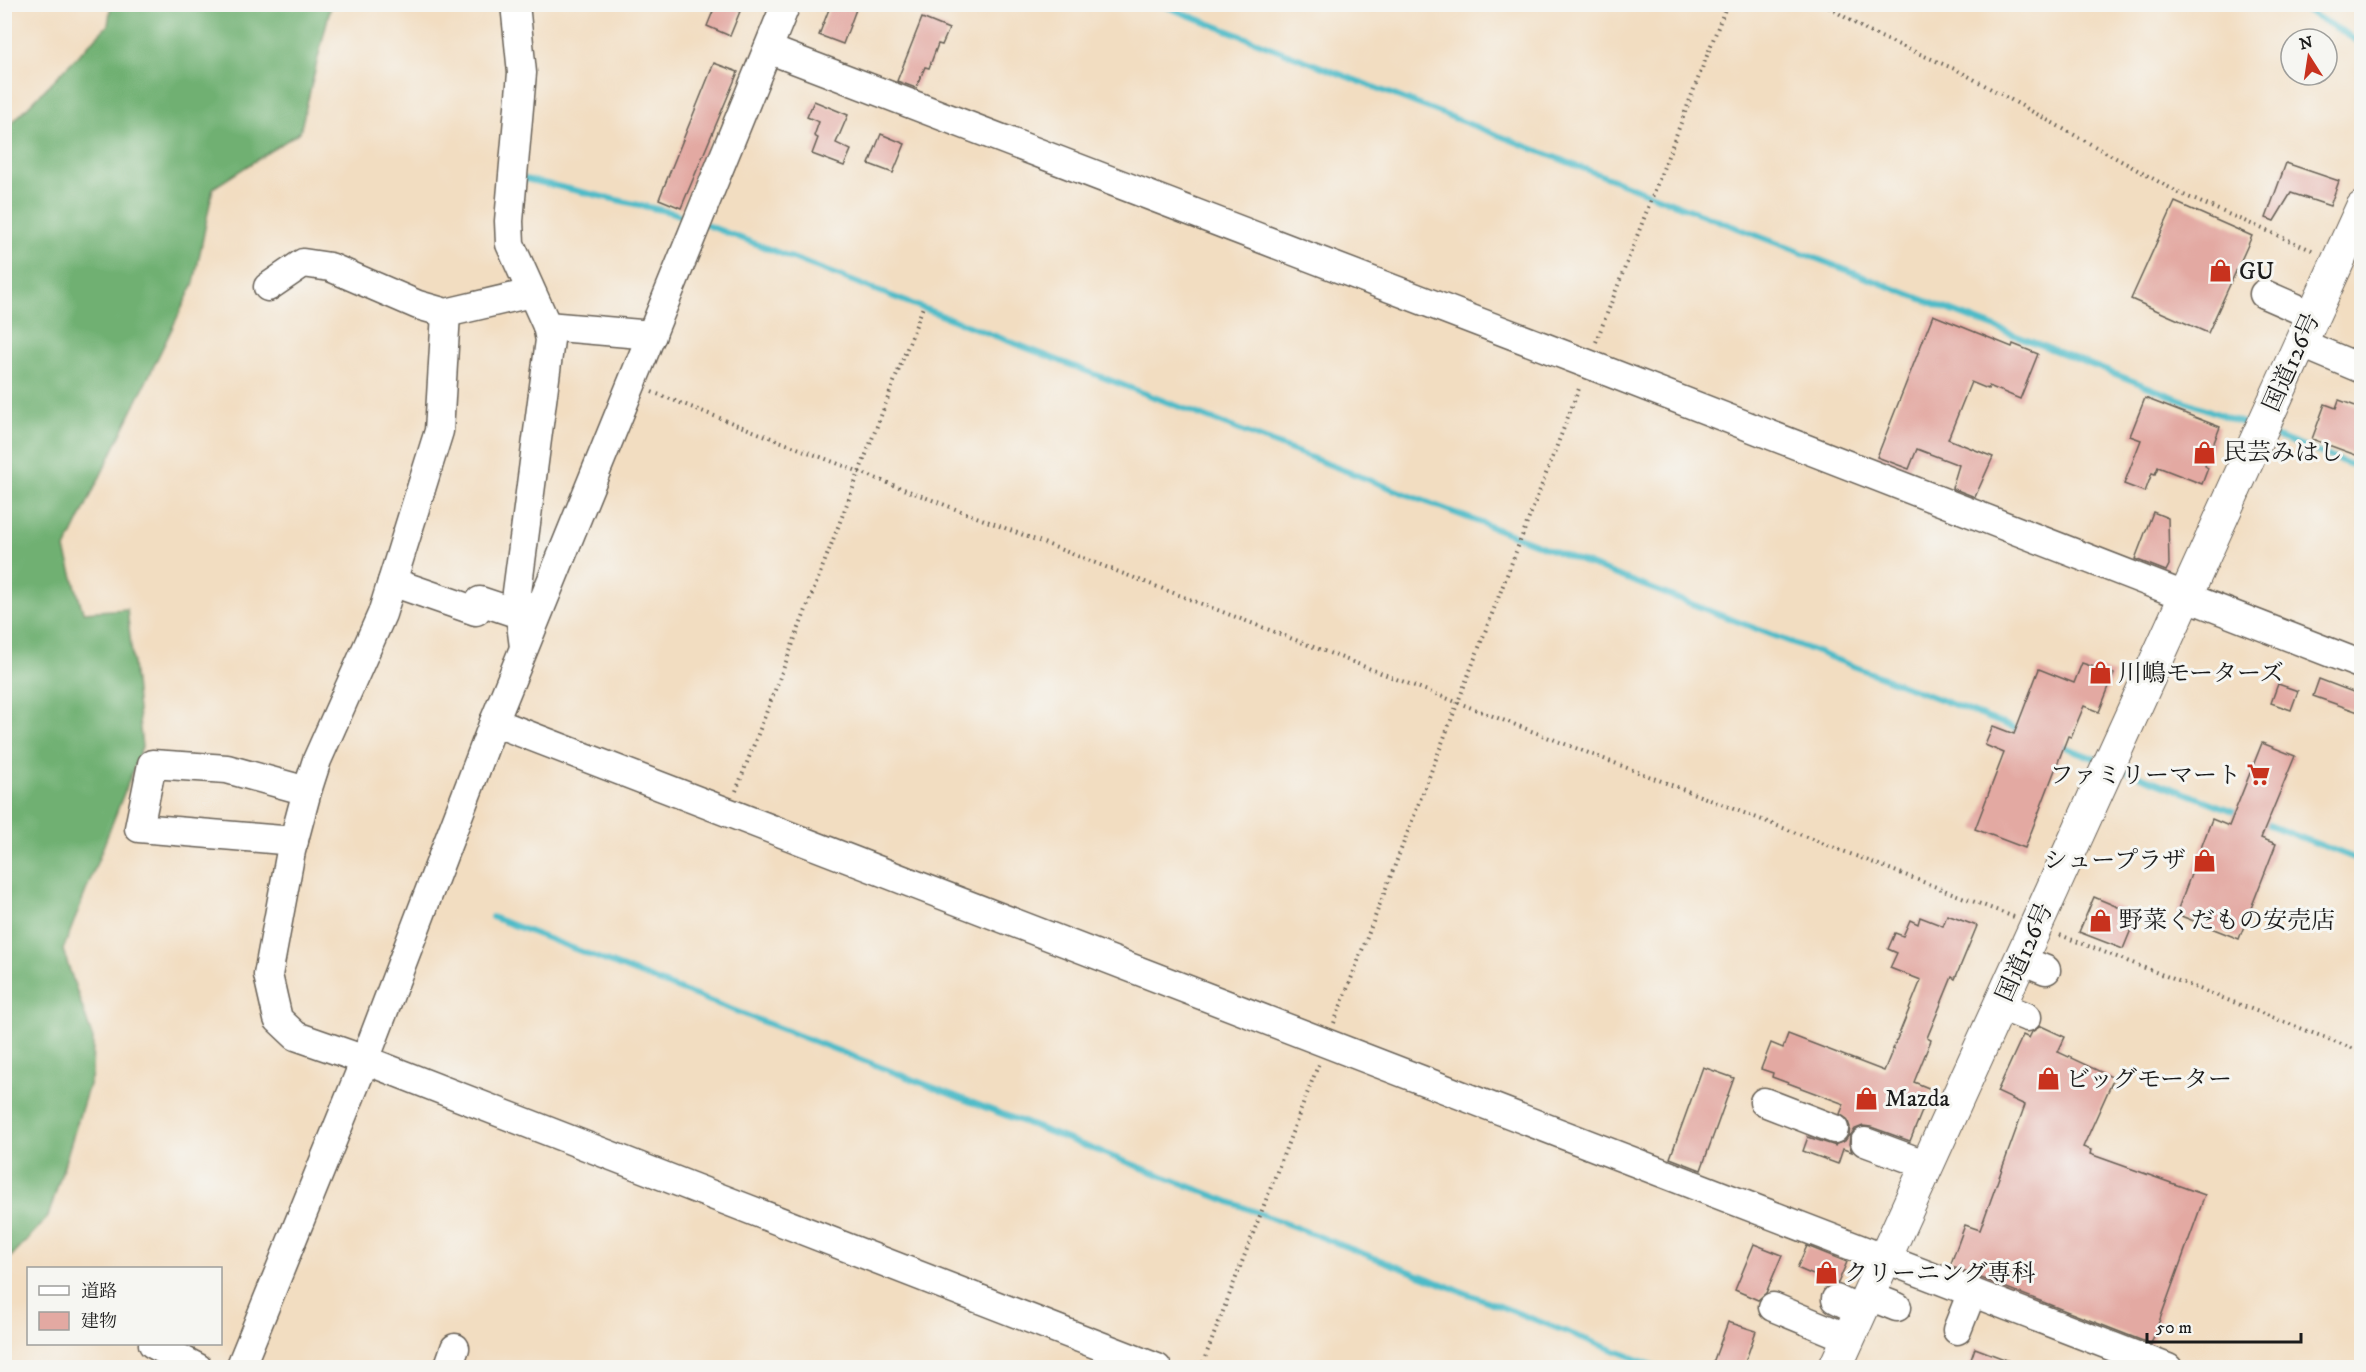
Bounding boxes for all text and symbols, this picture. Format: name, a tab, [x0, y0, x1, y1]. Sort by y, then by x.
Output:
north arrow	[2279, 27, 2339, 87]
text: N	[2298, 32, 2315, 54]
place label: GU	[2239, 257, 2274, 287]
shop icon: GU	[2208, 258, 2234, 284]
street label: 国道126号	[2257, 308, 2327, 417]
place label: 民芸みはし	[2223, 438, 2343, 468]
shop icon: 民芸みはし	[2192, 439, 2218, 465]
place label: 川嶋モーターズ	[2118, 659, 2284, 689]
shop icon: 川嶋モーターズ	[2087, 660, 2113, 686]
place label: ファミリーマート	[2049, 761, 2241, 791]
supermarket icon: ファミリーマート	[2246, 762, 2272, 788]
place label: シュープラザ	[2044, 846, 2186, 876]
shop icon: シュープラザ	[2191, 847, 2217, 873]
street label: 国道126号	[1990, 898, 2060, 1007]
place label: 野菜くだもの安売店	[2119, 906, 2335, 936]
shop icon: 野菜くだもの安売店	[2088, 907, 2114, 933]
place label: ビッグモーター	[2066, 1065, 2232, 1095]
shop icon: ビッグモーター	[2035, 1066, 2061, 1092]
place label: Mazda	[1885, 1084, 1951, 1114]
shop icon: Mazda	[1854, 1085, 1880, 1111]
place label: クリーニング専科	[1844, 1259, 2036, 1289]
shop icon: クリーニング専科	[1813, 1260, 1839, 1286]
legend	[27, 1267, 222, 1345]
text: 道路	[81, 1281, 117, 1303]
scale bar	[2147, 1306, 2302, 1344]
text: 建物	[81, 1311, 117, 1333]
text: 50 m	[2156, 1317, 2192, 1339]

